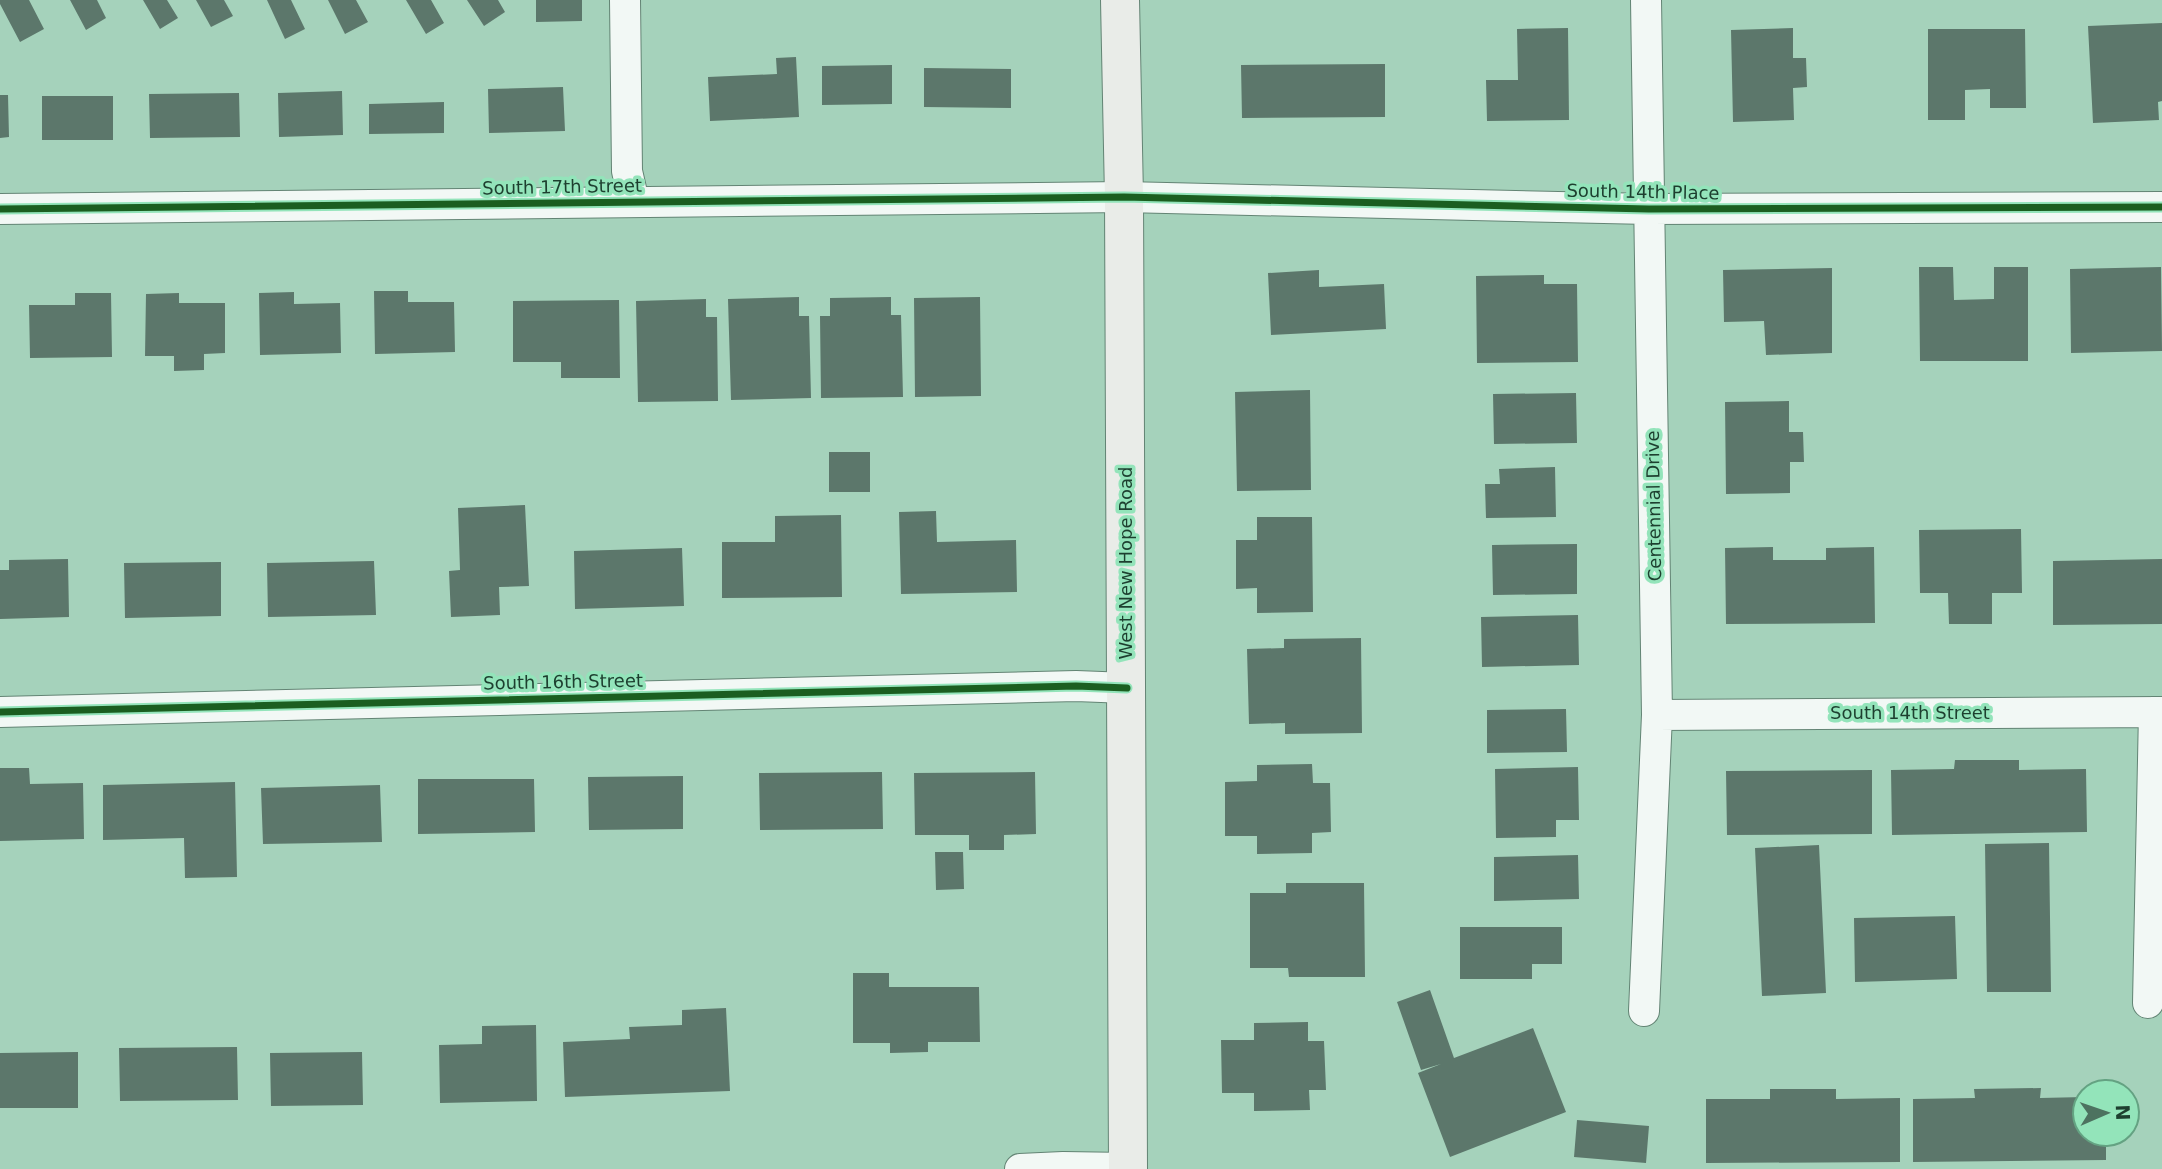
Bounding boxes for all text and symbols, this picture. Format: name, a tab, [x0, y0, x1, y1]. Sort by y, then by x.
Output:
street label: South 17th Street	[482, 175, 642, 198]
street label: South 14th Place	[1566, 180, 1720, 203]
street label: Centennial Drive	[1642, 430, 1665, 582]
street label: West New Hope Road	[1115, 467, 1136, 659]
street label: South 16th Street	[483, 670, 643, 693]
street label: South 14th Street	[1830, 702, 1990, 723]
north arrow	[2071, 1078, 2141, 1148]
text: N	[2112, 1104, 2134, 1121]

